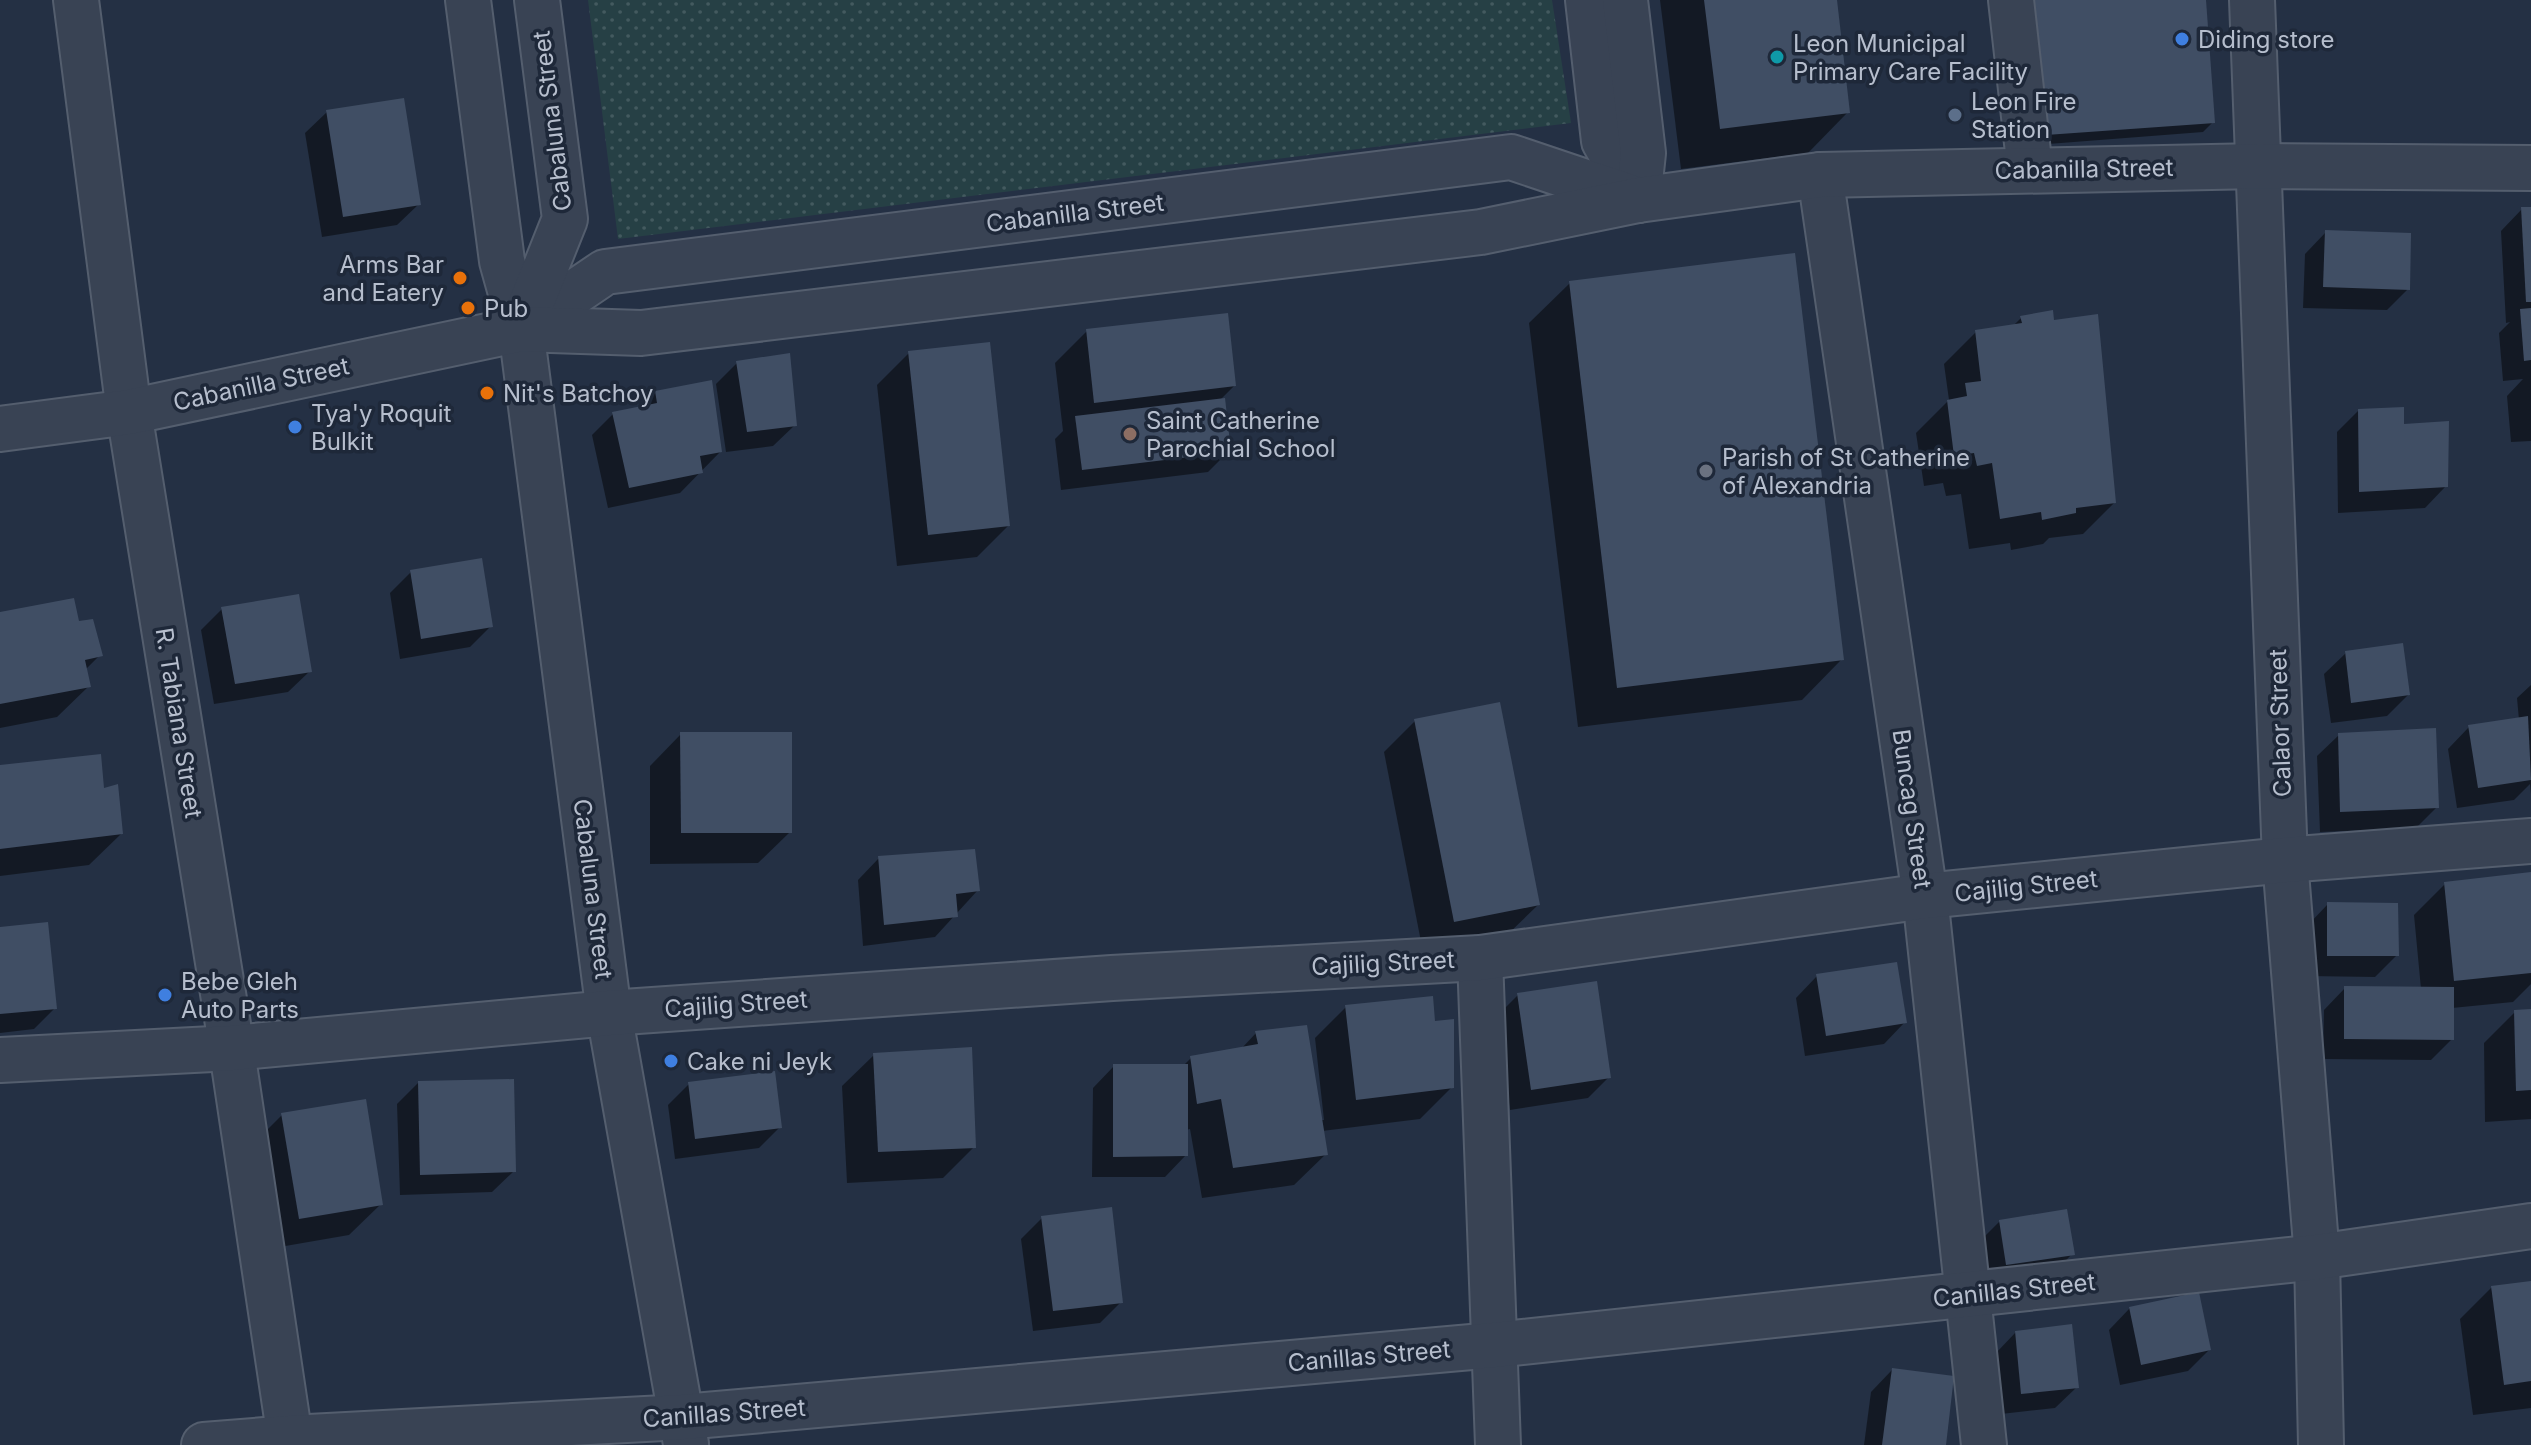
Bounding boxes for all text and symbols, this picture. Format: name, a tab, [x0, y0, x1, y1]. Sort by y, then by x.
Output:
place label: Diding store	[2198, 25, 2335, 54]
street label: Cabaluna Street	[527, 29, 577, 213]
place label: Leon Municipal Primary Care Facility	[1793, 29, 2028, 86]
marker: Diding store	[2173, 30, 2191, 48]
marker: Leon Municipal Primary Care Facility	[1768, 48, 1786, 66]
place label: Leon Fire Station	[1971, 87, 2077, 144]
marker: Leon Fire Station	[1946, 106, 1964, 124]
street label: Cabanilla Street	[1994, 153, 2174, 185]
street label: Cabanilla Street	[984, 188, 1166, 238]
place label: Arms Bar and Eatery	[322, 250, 444, 307]
marker: Arms Bar and Eatery	[451, 269, 469, 287]
place label: Pub	[484, 294, 528, 323]
marker: Pub	[459, 299, 477, 317]
street label: Cabanilla Street	[170, 351, 352, 417]
place label: Nit's Batchoy	[503, 379, 653, 408]
marker: Nit's Batchoy	[478, 384, 496, 402]
place label: Tya'y Roquit Bulkit	[311, 399, 451, 456]
place label: Saint Catherine Parochial School	[1146, 406, 1335, 463]
marker: Tya'y Roquit Bulkit	[286, 418, 304, 436]
marker: Saint Catherine Parochial School	[1121, 425, 1139, 443]
place label: Parish of St Catherine of Alexandria	[1722, 443, 1970, 500]
marker: Parish of St Catherine of Alexandria	[1697, 462, 1715, 480]
street label: R. Tabiana Street	[150, 626, 208, 820]
street label: Calaor Street	[2263, 648, 2297, 798]
street label: Buncag Street	[1886, 727, 1938, 891]
street label: Cabaluna Street	[568, 797, 618, 981]
street label: Cajilig Street	[1953, 864, 2099, 908]
street label: Cajilig Street	[1311, 945, 1456, 981]
place label: Bebe Gleh Auto Parts	[181, 967, 299, 1024]
street label: Cajilig Street	[663, 985, 809, 1023]
marker: Bebe Gleh Auto Parts	[156, 986, 174, 1004]
place label: Cake ni Jeyk	[687, 1047, 832, 1076]
marker: Cake ni Jeyk	[662, 1052, 680, 1070]
street label: Canillas Street	[1931, 1267, 2097, 1313]
street label: Canillas Street	[1286, 1334, 1452, 1378]
street label: Canillas Street	[642, 1393, 807, 1433]

